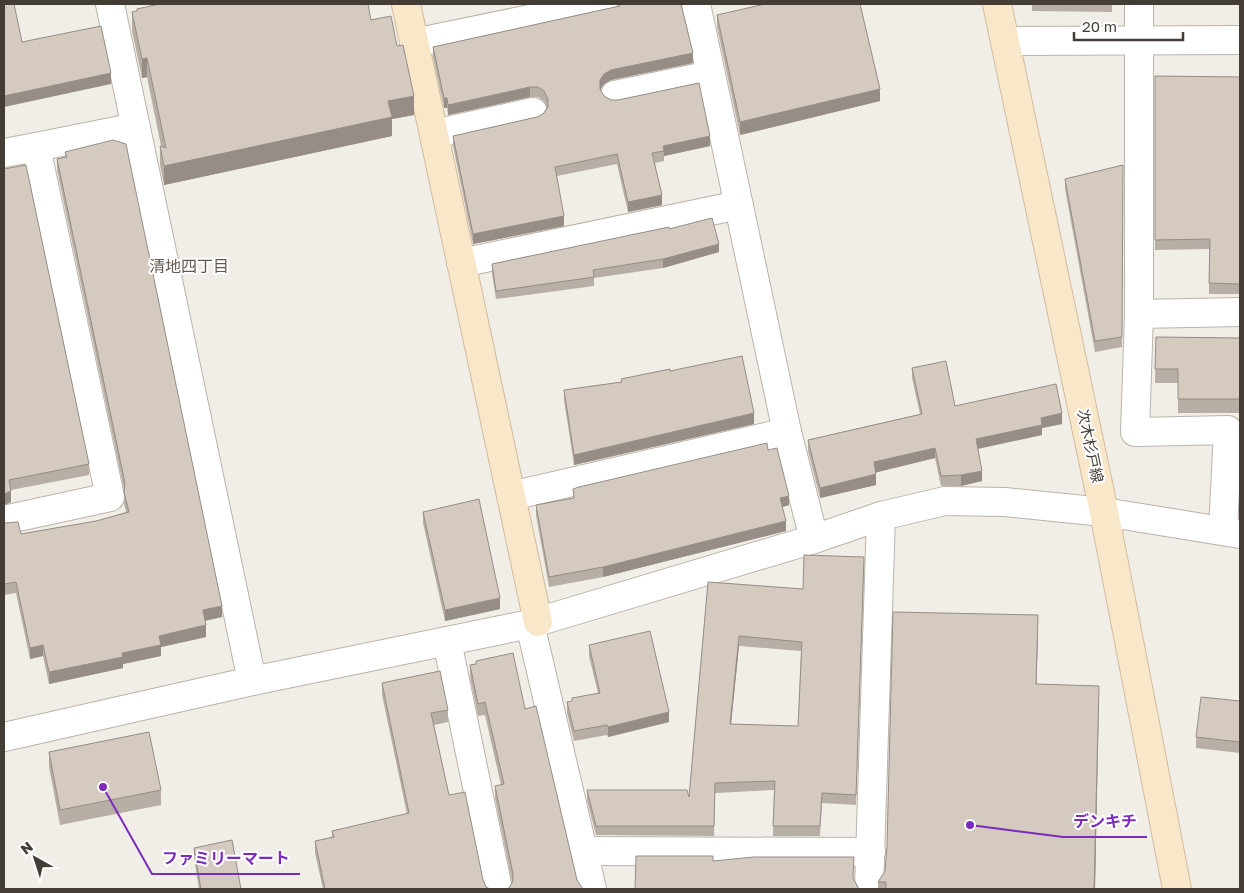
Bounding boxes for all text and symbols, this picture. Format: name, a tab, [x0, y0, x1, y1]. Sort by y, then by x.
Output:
scale bar	[1074, 10, 1183, 42]
text: 20 m	[1082, 17, 1117, 35]
district label: 清地四丁目	[149, 256, 229, 276]
street label: 次木杉戸線	[1074, 407, 1108, 484]
callout: デンキチ	[1063, 806, 1147, 837]
text: デンキチ	[1073, 811, 1137, 831]
north arrow	[10, 833, 60, 883]
text: N	[17, 838, 36, 857]
callout: ファミリーマート	[152, 843, 300, 874]
text: ファミリーマート	[162, 848, 290, 868]

